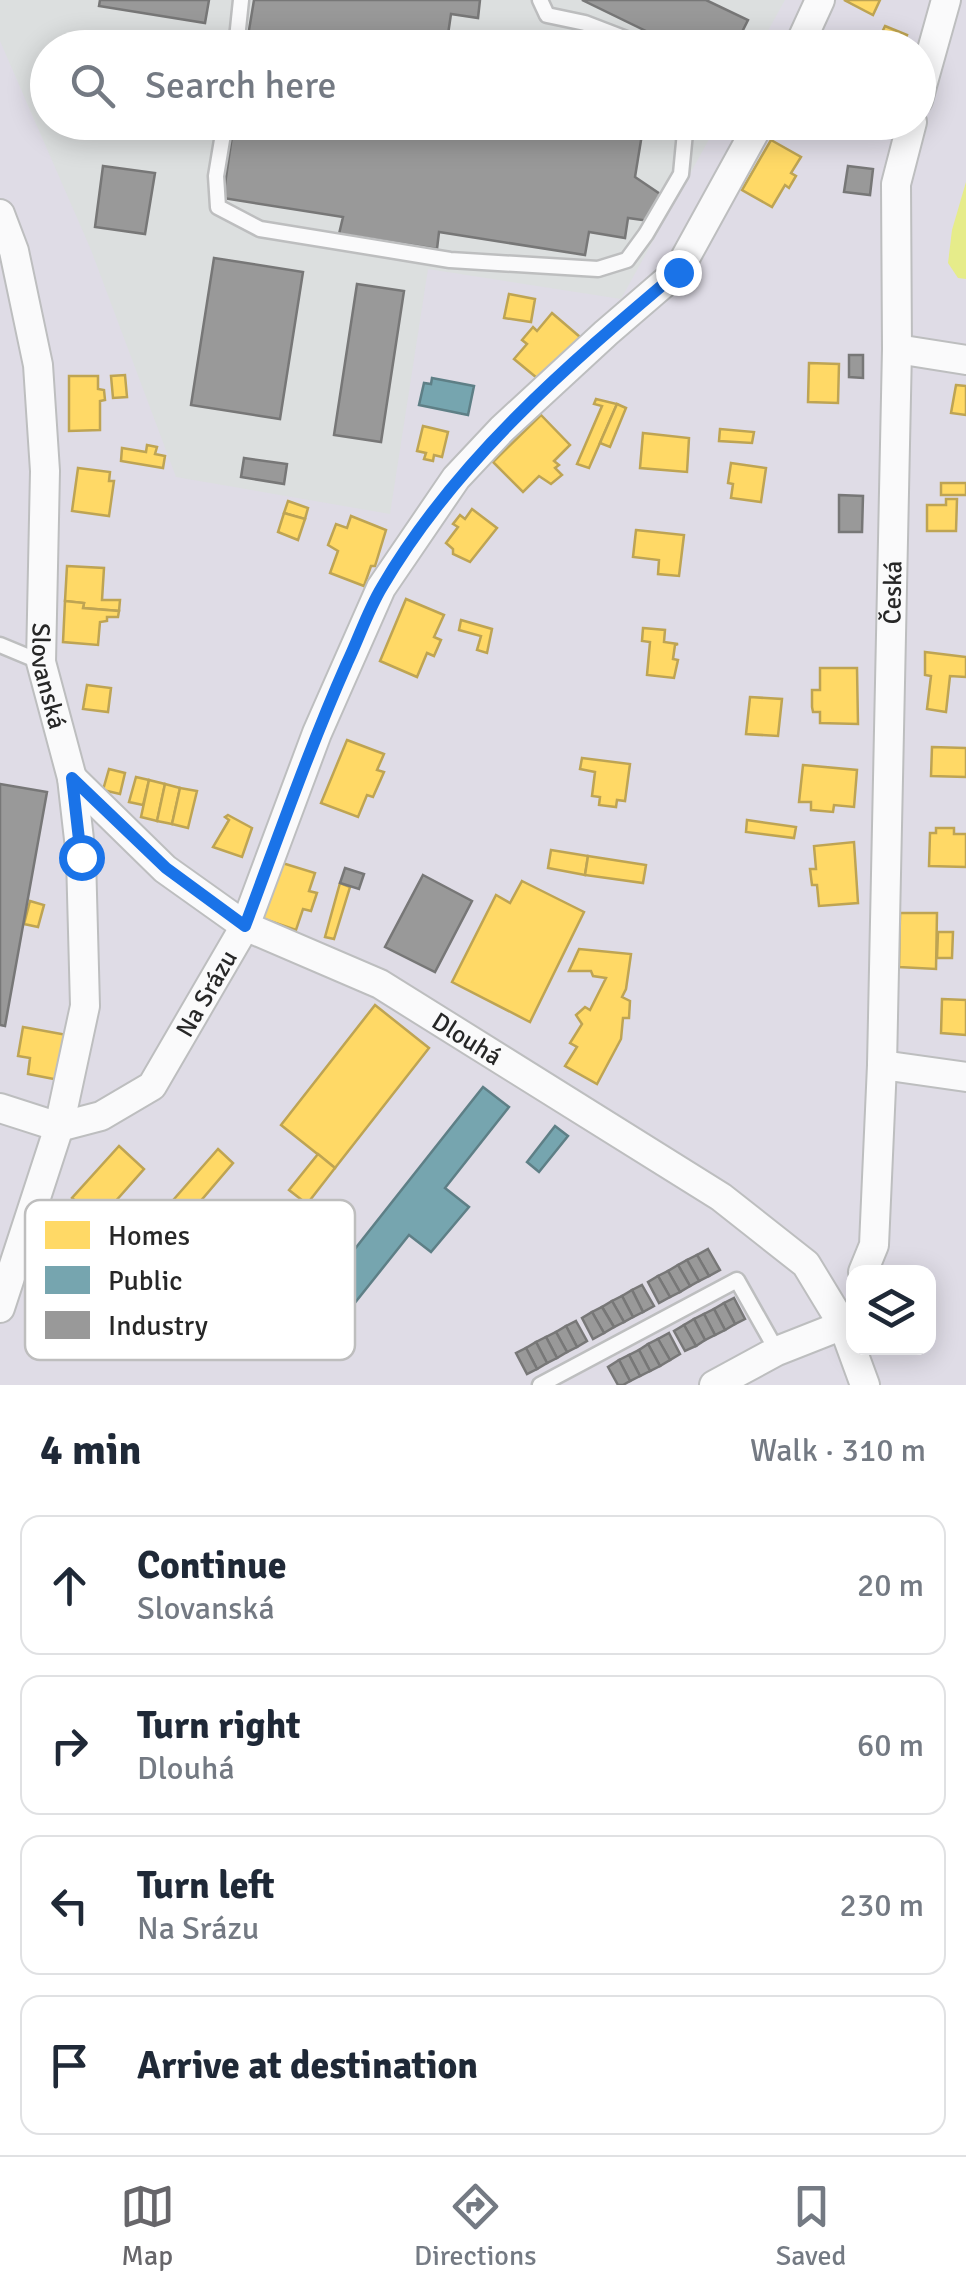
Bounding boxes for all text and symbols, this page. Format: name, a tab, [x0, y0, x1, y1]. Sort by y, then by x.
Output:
search box	[30, 30, 936, 140]
icon: search	[65, 58, 120, 113]
text: Search here	[145, 62, 337, 109]
route end	[656, 250, 702, 296]
street label: Česká	[876, 560, 908, 625]
street label: Slovanská	[25, 623, 74, 732]
route start	[59, 835, 105, 881]
street label: Na Srázu	[169, 944, 243, 1042]
street label: Dlouhá	[427, 1005, 508, 1072]
legend	[25, 1200, 355, 1360]
text: Homes	[108, 1219, 190, 1253]
text: Public	[108, 1264, 182, 1298]
map controls	[846, 1265, 936, 1355]
button: layers	[846, 1265, 936, 1355]
text: Industry	[108, 1309, 208, 1343]
text: 4 min	[40, 1425, 141, 1476]
text: Walk · 310 m	[750, 1431, 926, 1470]
text: Continue	[137, 1542, 287, 1589]
icon: ahead	[42, 1558, 97, 1613]
text: 20 m	[857, 1566, 924, 1605]
text: Slovanská	[137, 1589, 275, 1628]
text: Turn right	[137, 1702, 301, 1749]
icon: right	[42, 1718, 97, 1773]
text: 60 m	[857, 1726, 924, 1765]
text: Dlouhá	[137, 1749, 235, 1788]
text: Turn left	[137, 1862, 275, 1909]
icon: left	[42, 1878, 97, 1933]
text: 230 m	[840, 1886, 924, 1925]
text: Na Srázu	[137, 1909, 259, 1948]
icon: arrive	[42, 2038, 97, 2093]
text: Arrive at destination	[137, 2042, 478, 2089]
tab: Map	[120, 2179, 175, 2273]
tab: Directions	[414, 2179, 536, 2273]
tab: Saved	[776, 2179, 846, 2273]

